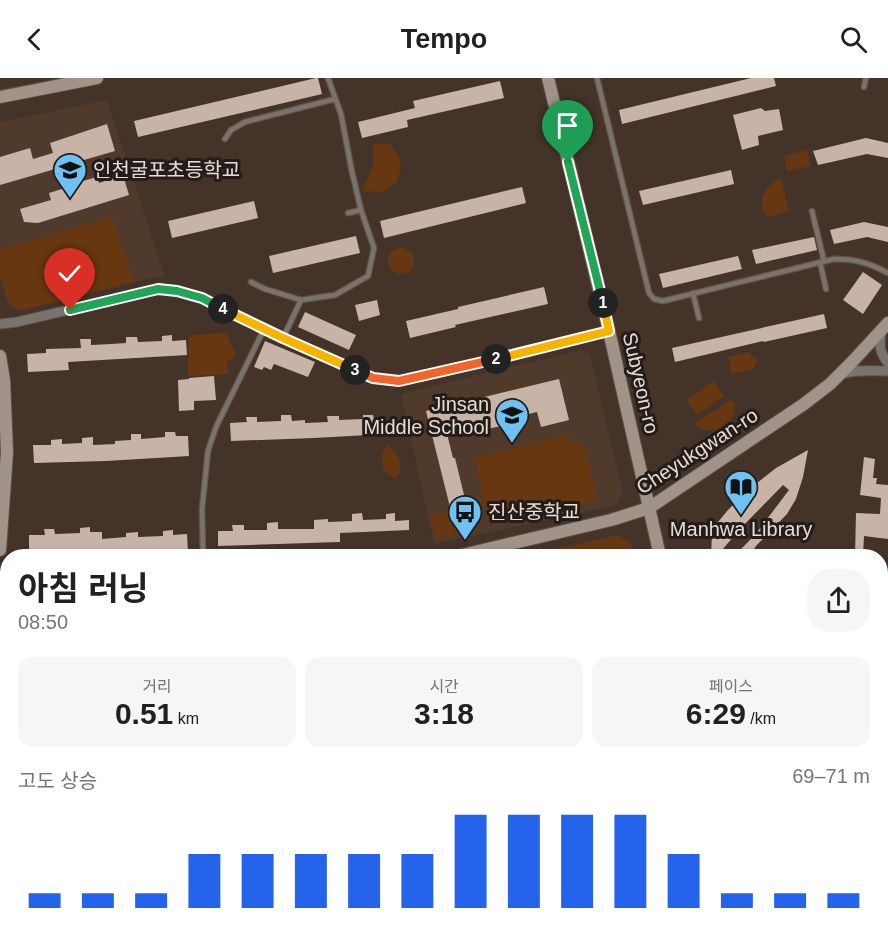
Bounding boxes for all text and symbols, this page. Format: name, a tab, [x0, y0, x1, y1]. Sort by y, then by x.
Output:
icon: back	[18, 23, 51, 56]
icon: search	[837, 23, 870, 56]
text: Tempo	[401, 24, 487, 54]
pin	[542, 100, 593, 162]
icon: arrive	[551, 109, 584, 142]
school or university icon: 인천굴포초등학교	[52, 152, 88, 199]
place label: 인천굴포초등학교	[93, 159, 240, 181]
pin	[44, 248, 95, 310]
icon: check	[53, 257, 86, 290]
pin: 1	[588, 288, 618, 318]
pin: 4	[208, 294, 238, 324]
text: 1	[599, 294, 607, 311]
text: 4	[219, 300, 227, 317]
street label: Subyeon-ro	[619, 330, 663, 436]
pin: 2	[481, 344, 511, 374]
text: 2	[492, 350, 500, 367]
pin: 3	[340, 355, 370, 385]
text: 3	[351, 361, 359, 378]
place label: Jinsan Middle School	[363, 393, 489, 438]
school or university icon: Jinsan Middle School	[494, 397, 530, 444]
street label: Cheyukgwan-ro	[632, 404, 762, 498]
library icon: Manhwa Library	[723, 469, 759, 516]
bus stop icon: 진산중학교	[447, 494, 483, 541]
place label: 진산중학교	[488, 501, 580, 523]
place label: Manhwa Library	[670, 518, 812, 540]
button: share	[807, 569, 870, 632]
text: 아침 러닝	[18, 570, 149, 607]
text: 08:50	[18, 611, 68, 633]
text: 거리	[142, 678, 172, 695]
text: 시간	[429, 678, 459, 695]
text: 페이스	[709, 678, 753, 695]
text: 0.51	[115, 697, 173, 730]
text: 3:18	[414, 697, 474, 730]
text: 6:29	[686, 697, 746, 730]
text: km	[173, 710, 199, 727]
text: /km	[746, 710, 776, 727]
text: 69–71 m	[792, 765, 870, 787]
text: 고도 상승	[18, 770, 97, 792]

